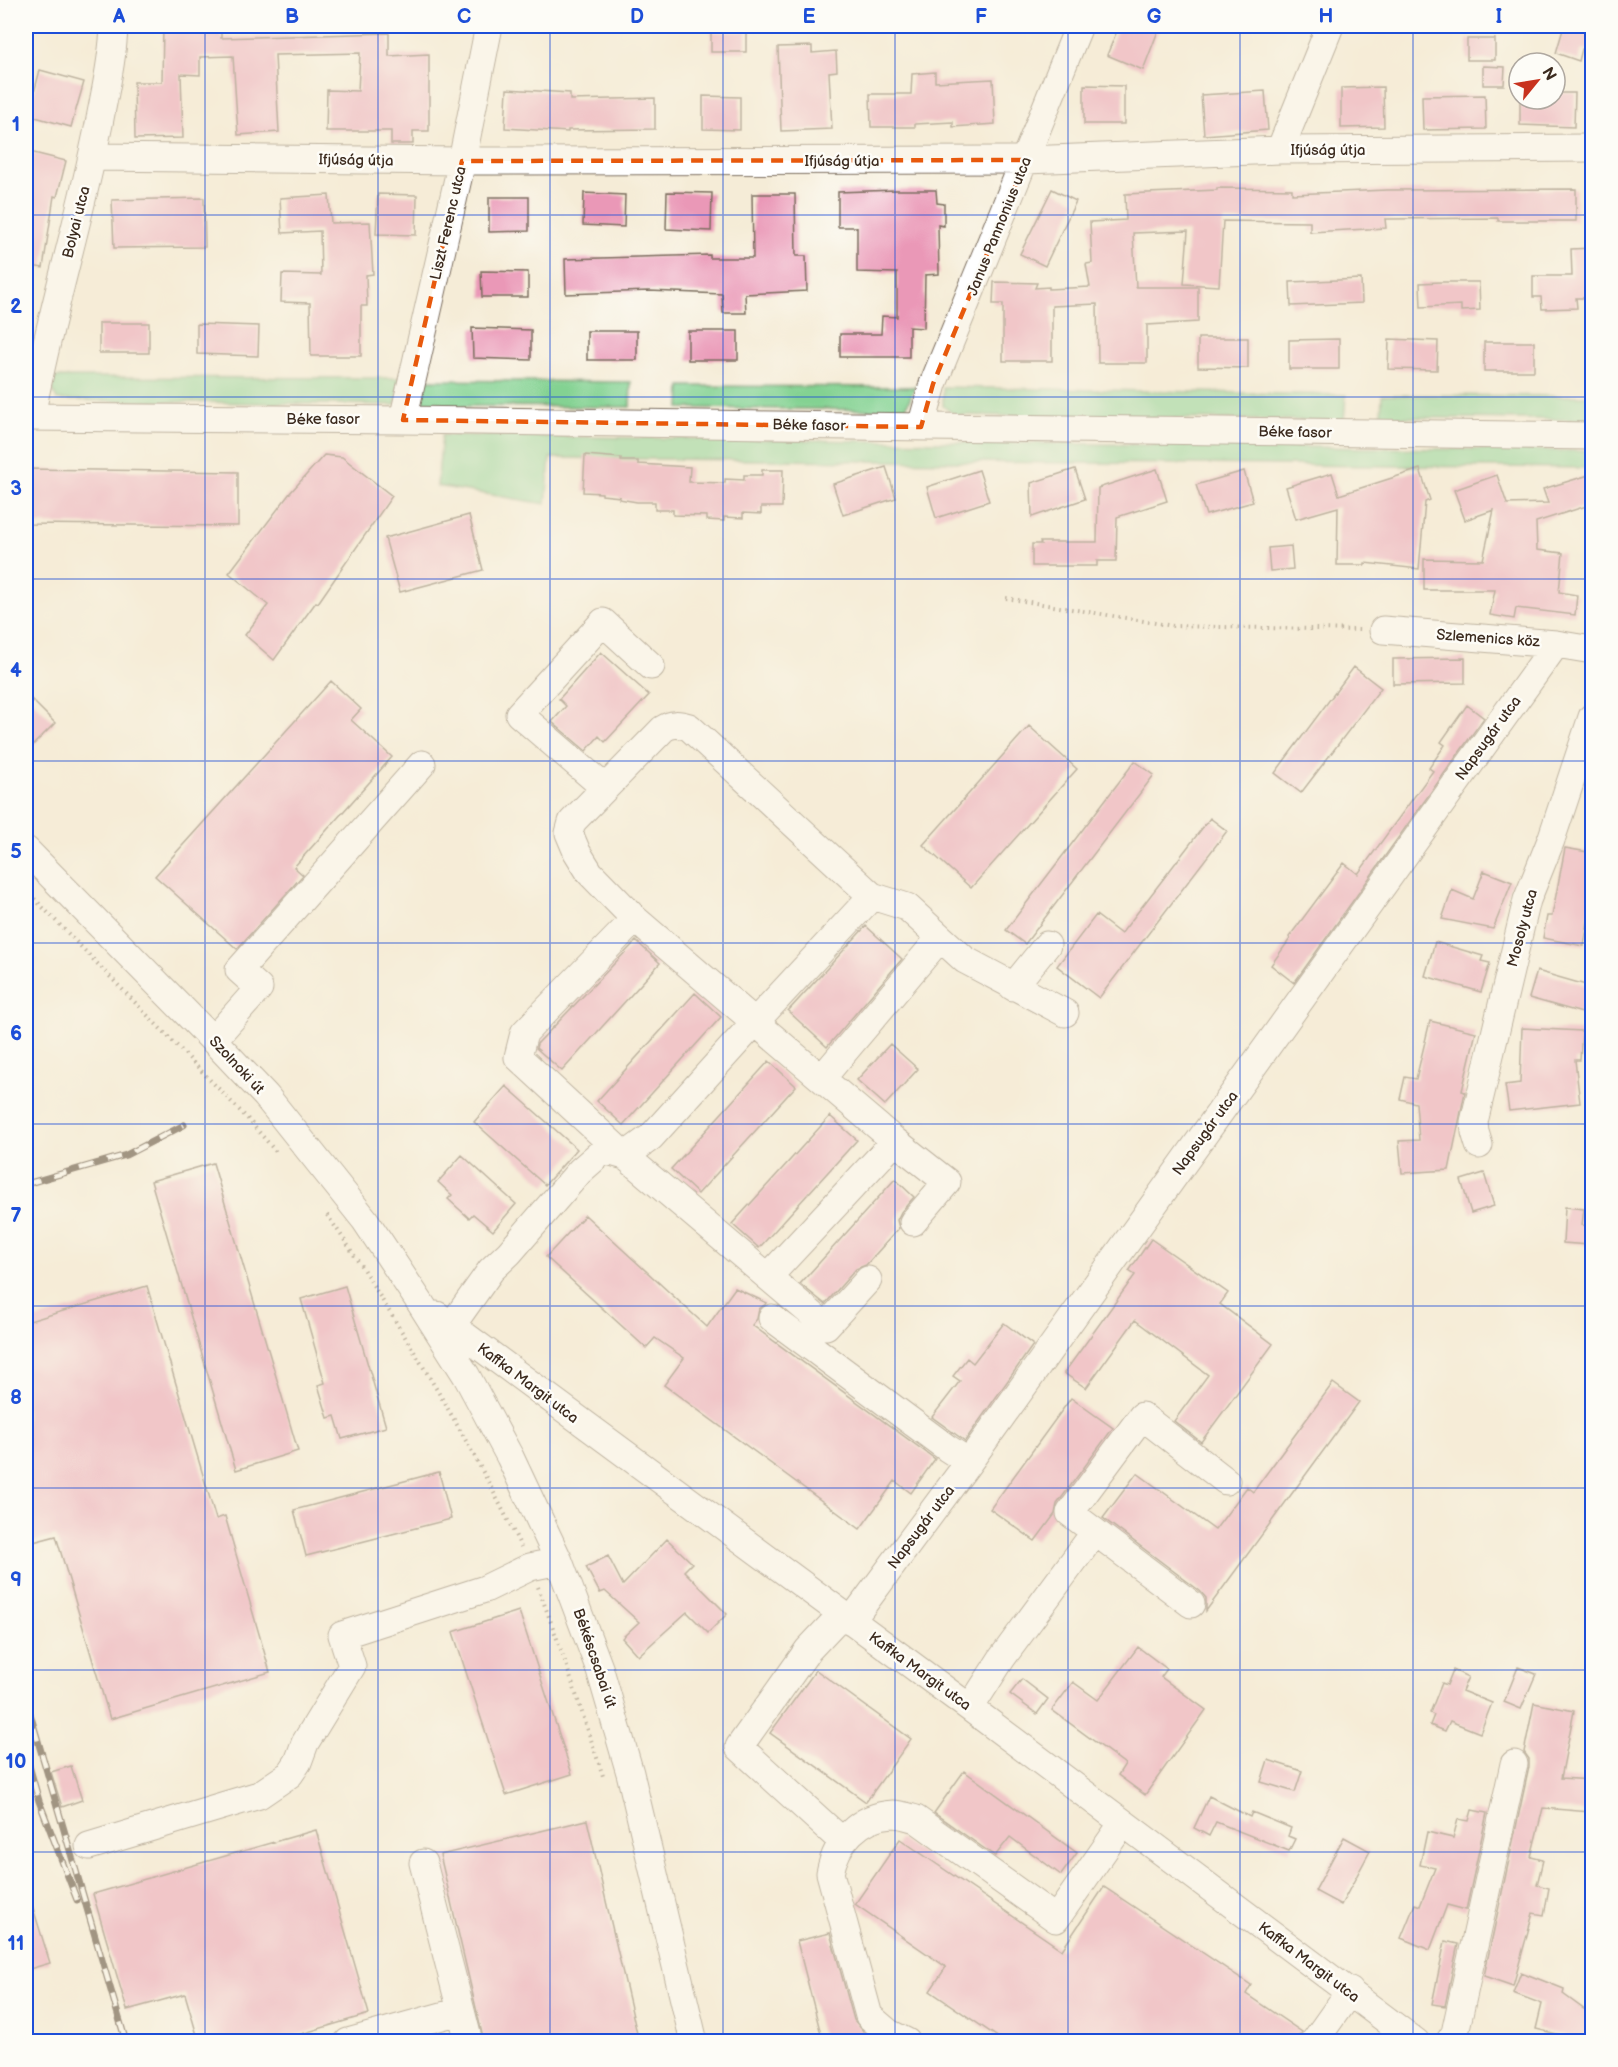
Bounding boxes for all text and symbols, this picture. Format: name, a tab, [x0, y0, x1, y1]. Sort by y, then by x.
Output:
text: A	[112, 5, 126, 29]
text: B	[285, 5, 299, 29]
text: C	[457, 5, 471, 29]
text: D	[630, 5, 644, 29]
text: E	[803, 5, 816, 29]
text: F	[975, 5, 987, 29]
text: G	[1147, 5, 1162, 29]
text: H	[1319, 5, 1333, 29]
text: I	[1496, 5, 1502, 29]
north arrow	[1507, 51, 1567, 111]
text: N	[1537, 64, 1560, 84]
text: 1	[12, 113, 20, 137]
street label: Ifjúság útja	[1291, 141, 1365, 160]
street label: Ifjúság útja	[318, 150, 394, 171]
street label: Ifjúság útja	[805, 152, 879, 171]
street label: Janus Pannonius utca	[963, 154, 1036, 298]
street label: Liszt Ferenc utca	[426, 164, 471, 282]
street label: Bolyai utca	[58, 184, 95, 260]
text: 2	[10, 295, 22, 319]
street label: Béke fasor	[286, 410, 360, 429]
street label: Béke fasor	[772, 415, 846, 436]
street label: Béke fasor	[1258, 422, 1332, 443]
text: 3	[10, 477, 22, 501]
street label: Szlemenics köz	[1436, 625, 1541, 652]
text: 4	[10, 659, 22, 683]
street label: Napsugár utca	[1451, 692, 1525, 784]
text: 5	[10, 840, 22, 864]
street label: Mosoly utca	[1503, 887, 1542, 969]
text: 6	[10, 1022, 22, 1046]
street label: Szolnoki út	[205, 1032, 269, 1099]
street label: Napsugár utca	[1168, 1087, 1242, 1179]
text: 7	[10, 1204, 22, 1228]
street label: Kaffka Margit utca	[473, 1339, 582, 1428]
text: 8	[10, 1386, 22, 1410]
street label: Napsugár utca	[884, 1482, 959, 1573]
text: 9	[10, 1568, 22, 1592]
street label: Békéscsabai út	[569, 1606, 621, 1711]
street label: Kaffka Margit utca	[865, 1628, 975, 1715]
text: 10	[6, 1750, 26, 1774]
street label: Kaffka Margit utca	[1254, 1918, 1363, 2007]
text: 11	[8, 1932, 24, 1956]

